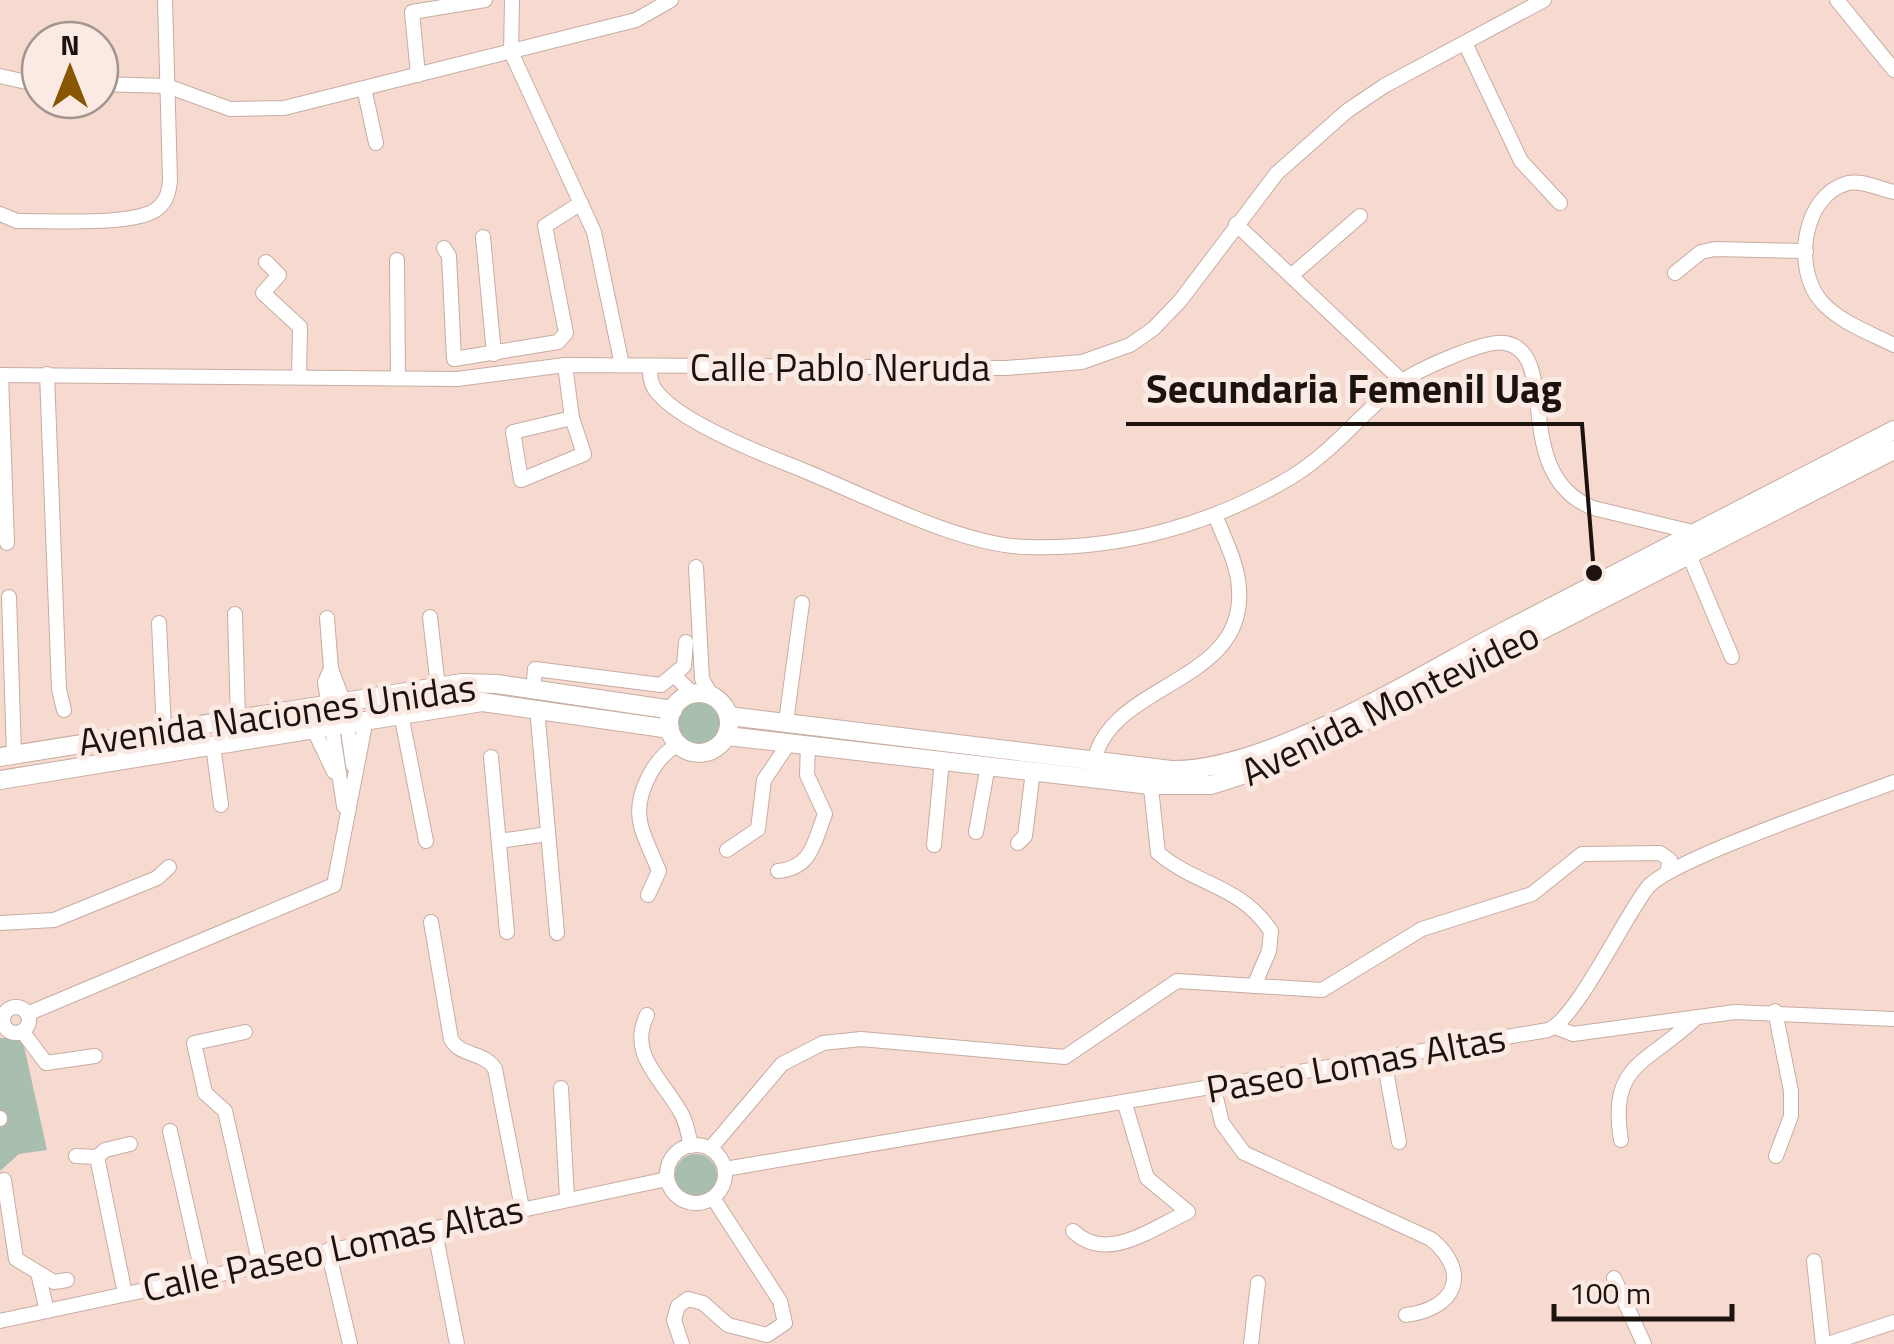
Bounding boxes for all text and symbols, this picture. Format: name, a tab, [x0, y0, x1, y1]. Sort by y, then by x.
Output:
north arrow	[20, 20, 120, 120]
text: N	[60, 23, 80, 66]
street label: Calle Pablo Neruda	[690, 338, 990, 396]
callout: Secundaria Femenil Uag	[1126, 354, 1582, 424]
text: Secundaria Femenil Uag	[1146, 358, 1562, 419]
street label: Avenida Montevideo	[1231, 606, 1549, 801]
street label: Avenida Naciones Unidas	[74, 657, 479, 771]
street label: Paseo Lomas Altas	[1202, 1008, 1510, 1118]
street label: Calle Paseo Lomas Altas	[137, 1179, 529, 1317]
scale bar	[1554, 1259, 1732, 1321]
text: 100 m	[1569, 1270, 1651, 1316]

